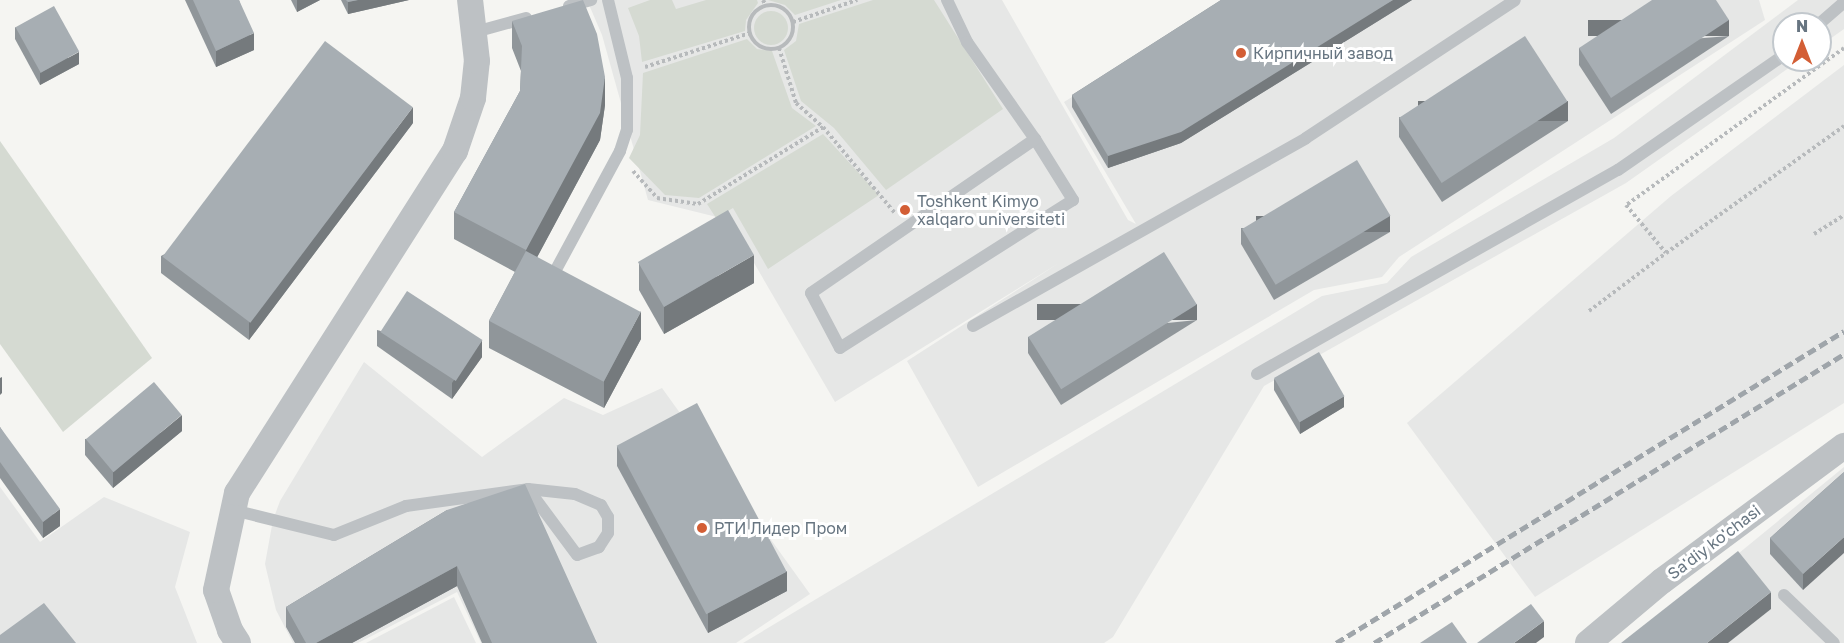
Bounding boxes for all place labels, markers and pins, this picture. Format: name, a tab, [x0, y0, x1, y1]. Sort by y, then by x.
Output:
place label: Кирпичный завод	[1253, 43, 1393, 63]
marker: Кирпичный завод	[1234, 46, 1248, 60]
place label: Toshkent Kimyo xalqaro universiteti	[917, 191, 1065, 229]
marker: Toshkent Kimyo xalqaro universiteti	[898, 203, 912, 217]
place label: РТИ Лидер Пром	[714, 518, 847, 538]
marker: РТИ Лидер Пром	[695, 521, 709, 535]

